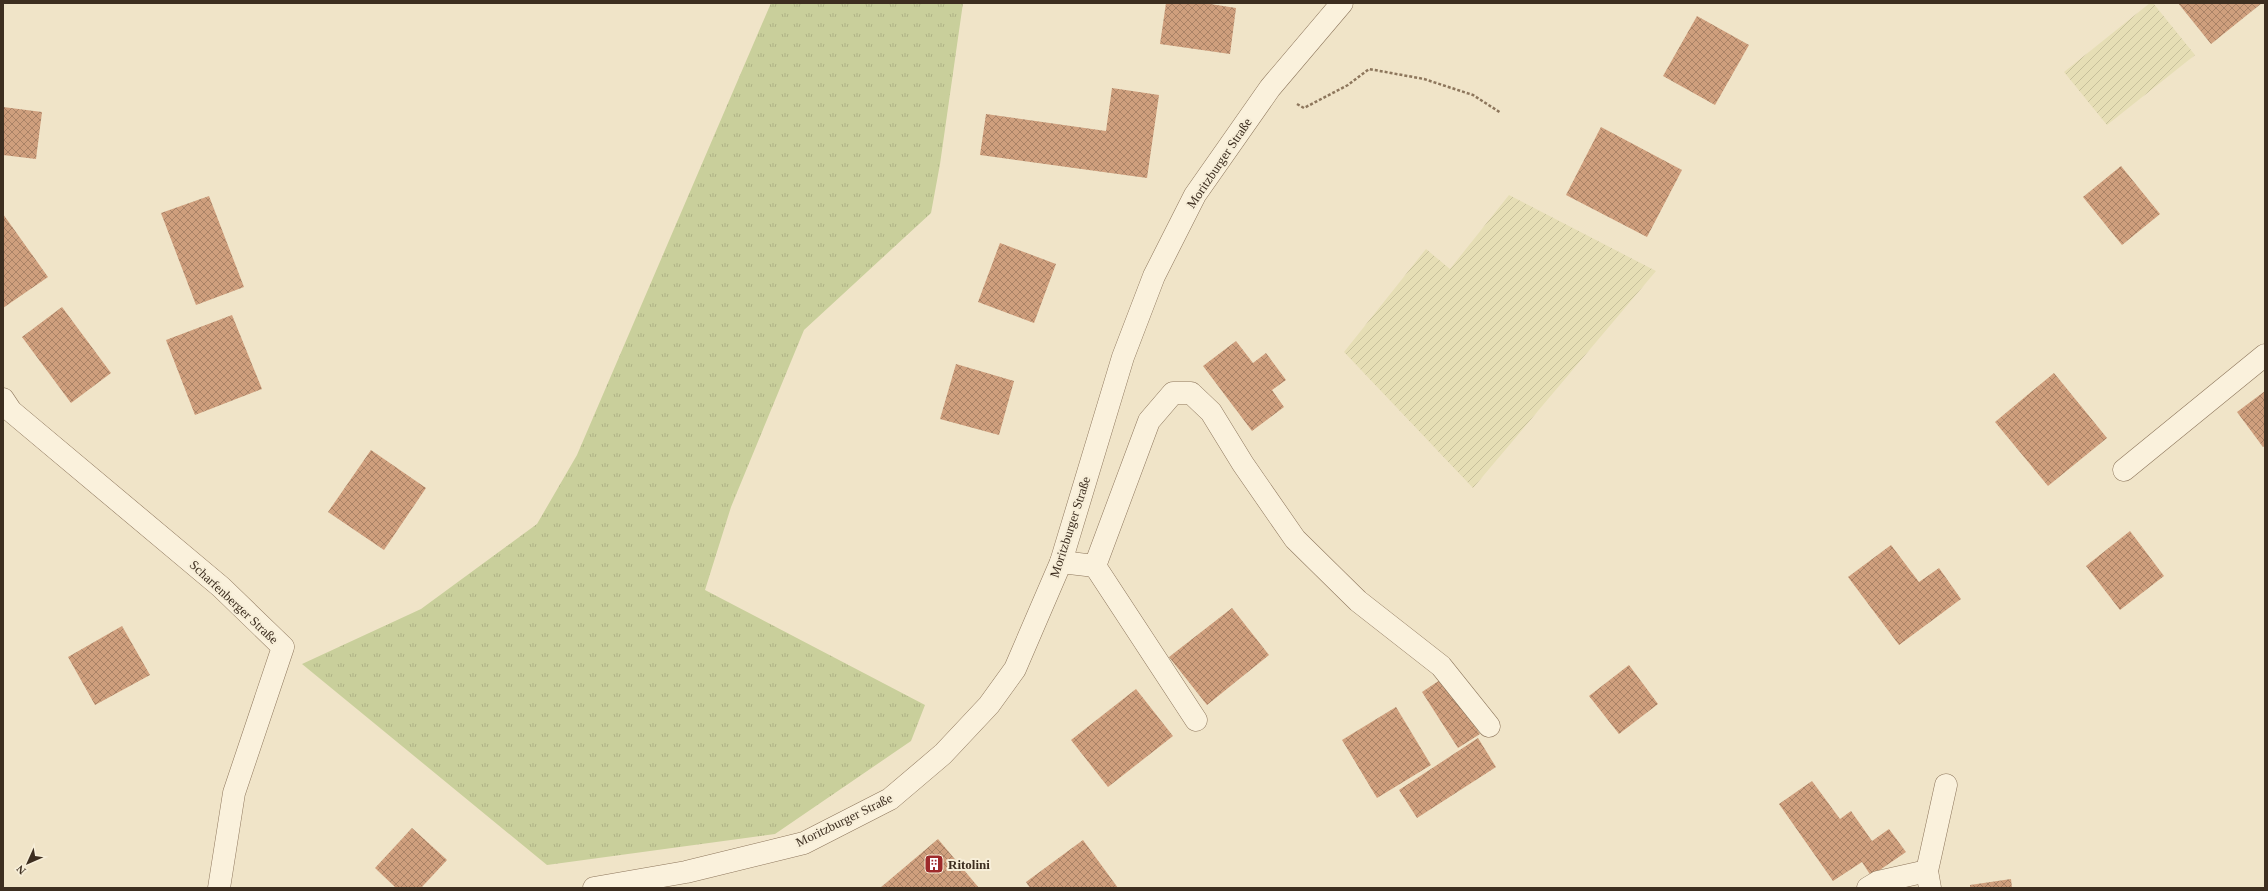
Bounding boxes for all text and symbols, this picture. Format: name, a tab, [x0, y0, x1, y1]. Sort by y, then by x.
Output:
street label: Moritzburger Straße	[1183, 115, 1255, 211]
street label: Moritzburger Straße	[1047, 474, 1094, 580]
street label: Scharfenberger Straße	[187, 557, 282, 647]
street label: Moritzburger Straße	[793, 790, 895, 850]
north arrow	[8, 843, 48, 883]
building icon: Ritolini	[923, 853, 945, 875]
place label: Ritolini	[948, 857, 990, 872]
text: N	[14, 863, 28, 877]

